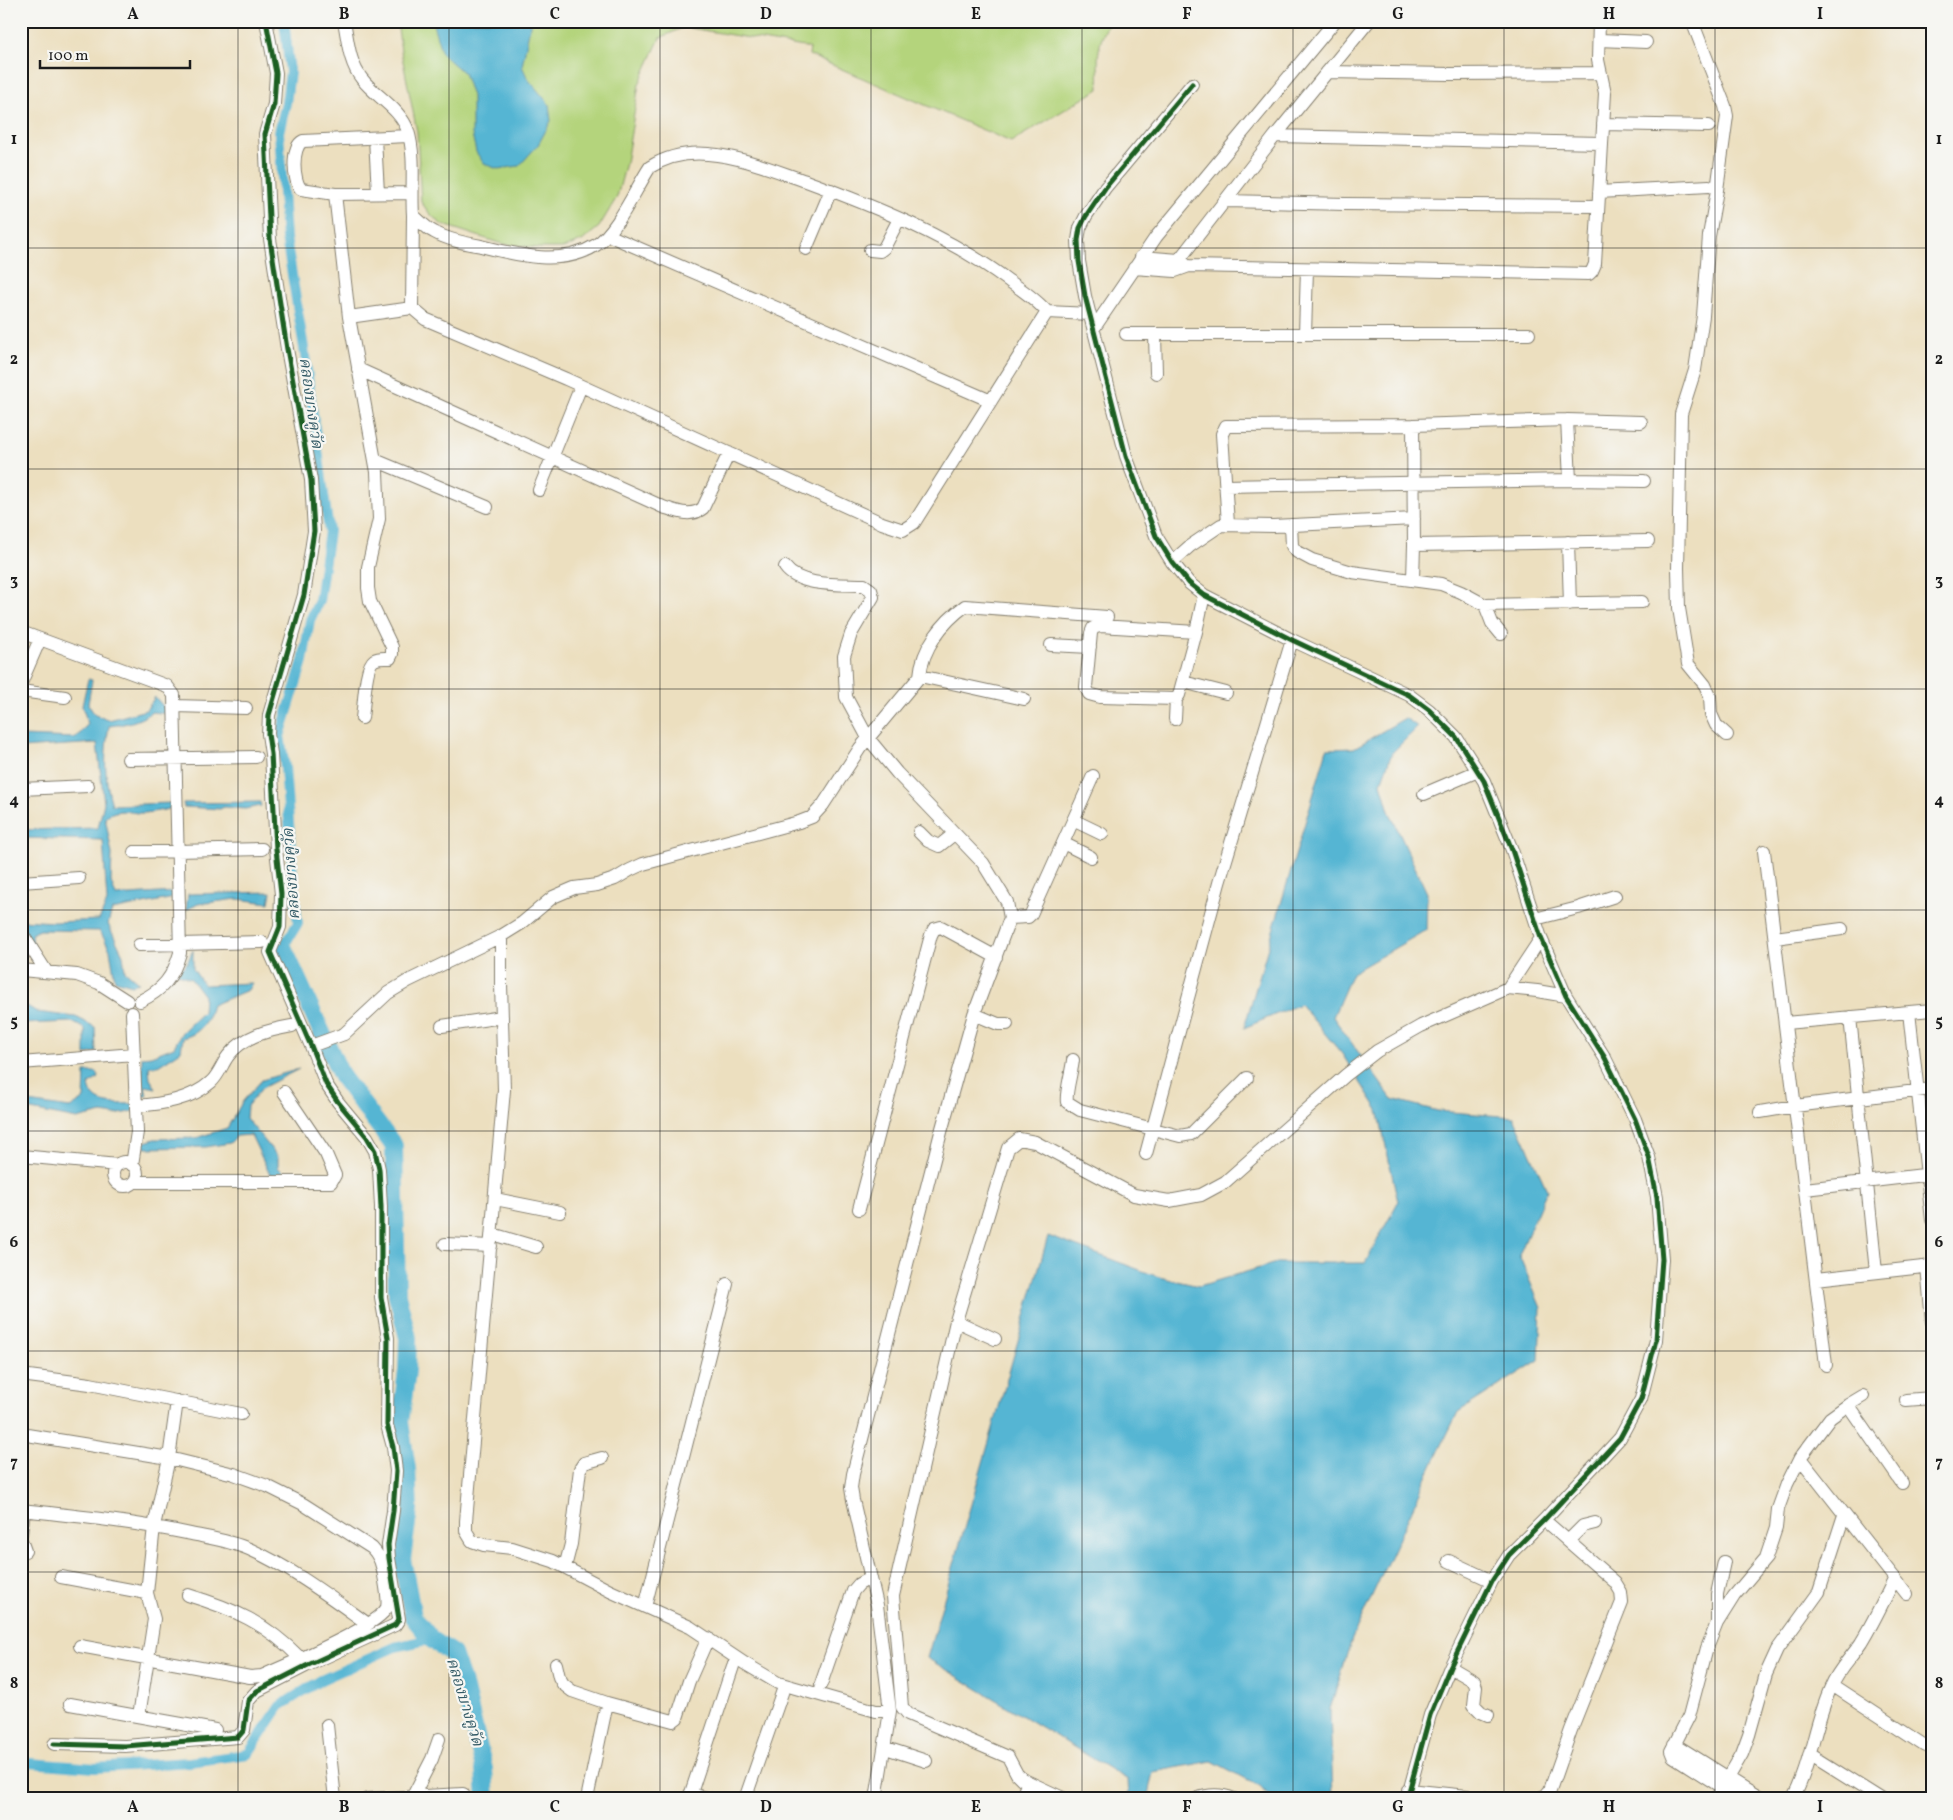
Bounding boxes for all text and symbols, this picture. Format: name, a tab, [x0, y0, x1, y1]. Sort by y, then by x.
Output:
text: A	[127, 4, 139, 26]
text: B	[339, 4, 350, 26]
text: C	[550, 4, 560, 26]
text: D	[760, 4, 772, 26]
text: E	[971, 4, 981, 26]
text: F	[1182, 4, 1192, 26]
text: G	[1392, 4, 1404, 26]
text: H	[1603, 4, 1615, 26]
text: I	[1817, 4, 1823, 26]
scale bar	[40, 38, 190, 70]
text: 100 m	[48, 46, 88, 67]
text: 1	[11, 129, 17, 151]
text: 1	[1936, 129, 1942, 151]
text: 2	[10, 349, 18, 371]
text: 2	[1935, 349, 1943, 371]
water label: คลองบางคูวัด	[293, 356, 327, 451]
text: 3	[10, 570, 18, 592]
text: 3	[1935, 570, 1943, 592]
text: 4	[9, 790, 19, 812]
text: 4	[1934, 790, 1944, 812]
water label: คลองบางคูวัด	[278, 827, 306, 920]
text: 5	[10, 1011, 18, 1033]
text: 5	[1935, 1011, 1943, 1033]
text: 6	[10, 1232, 19, 1254]
text: 6	[1935, 1232, 1944, 1254]
text: 7	[10, 1452, 18, 1474]
text: 7	[1935, 1452, 1943, 1474]
water label: คลองบางคูวัด	[440, 1655, 488, 1750]
text: 8	[10, 1673, 18, 1695]
text: 8	[1935, 1673, 1943, 1695]
text: A	[127, 1797, 139, 1819]
text: B	[339, 1797, 350, 1819]
text: C	[550, 1797, 560, 1819]
text: D	[760, 1797, 772, 1819]
text: E	[971, 1797, 981, 1819]
text: F	[1182, 1797, 1192, 1819]
text: G	[1392, 1797, 1404, 1819]
text: H	[1603, 1797, 1615, 1819]
text: I	[1817, 1797, 1823, 1819]

